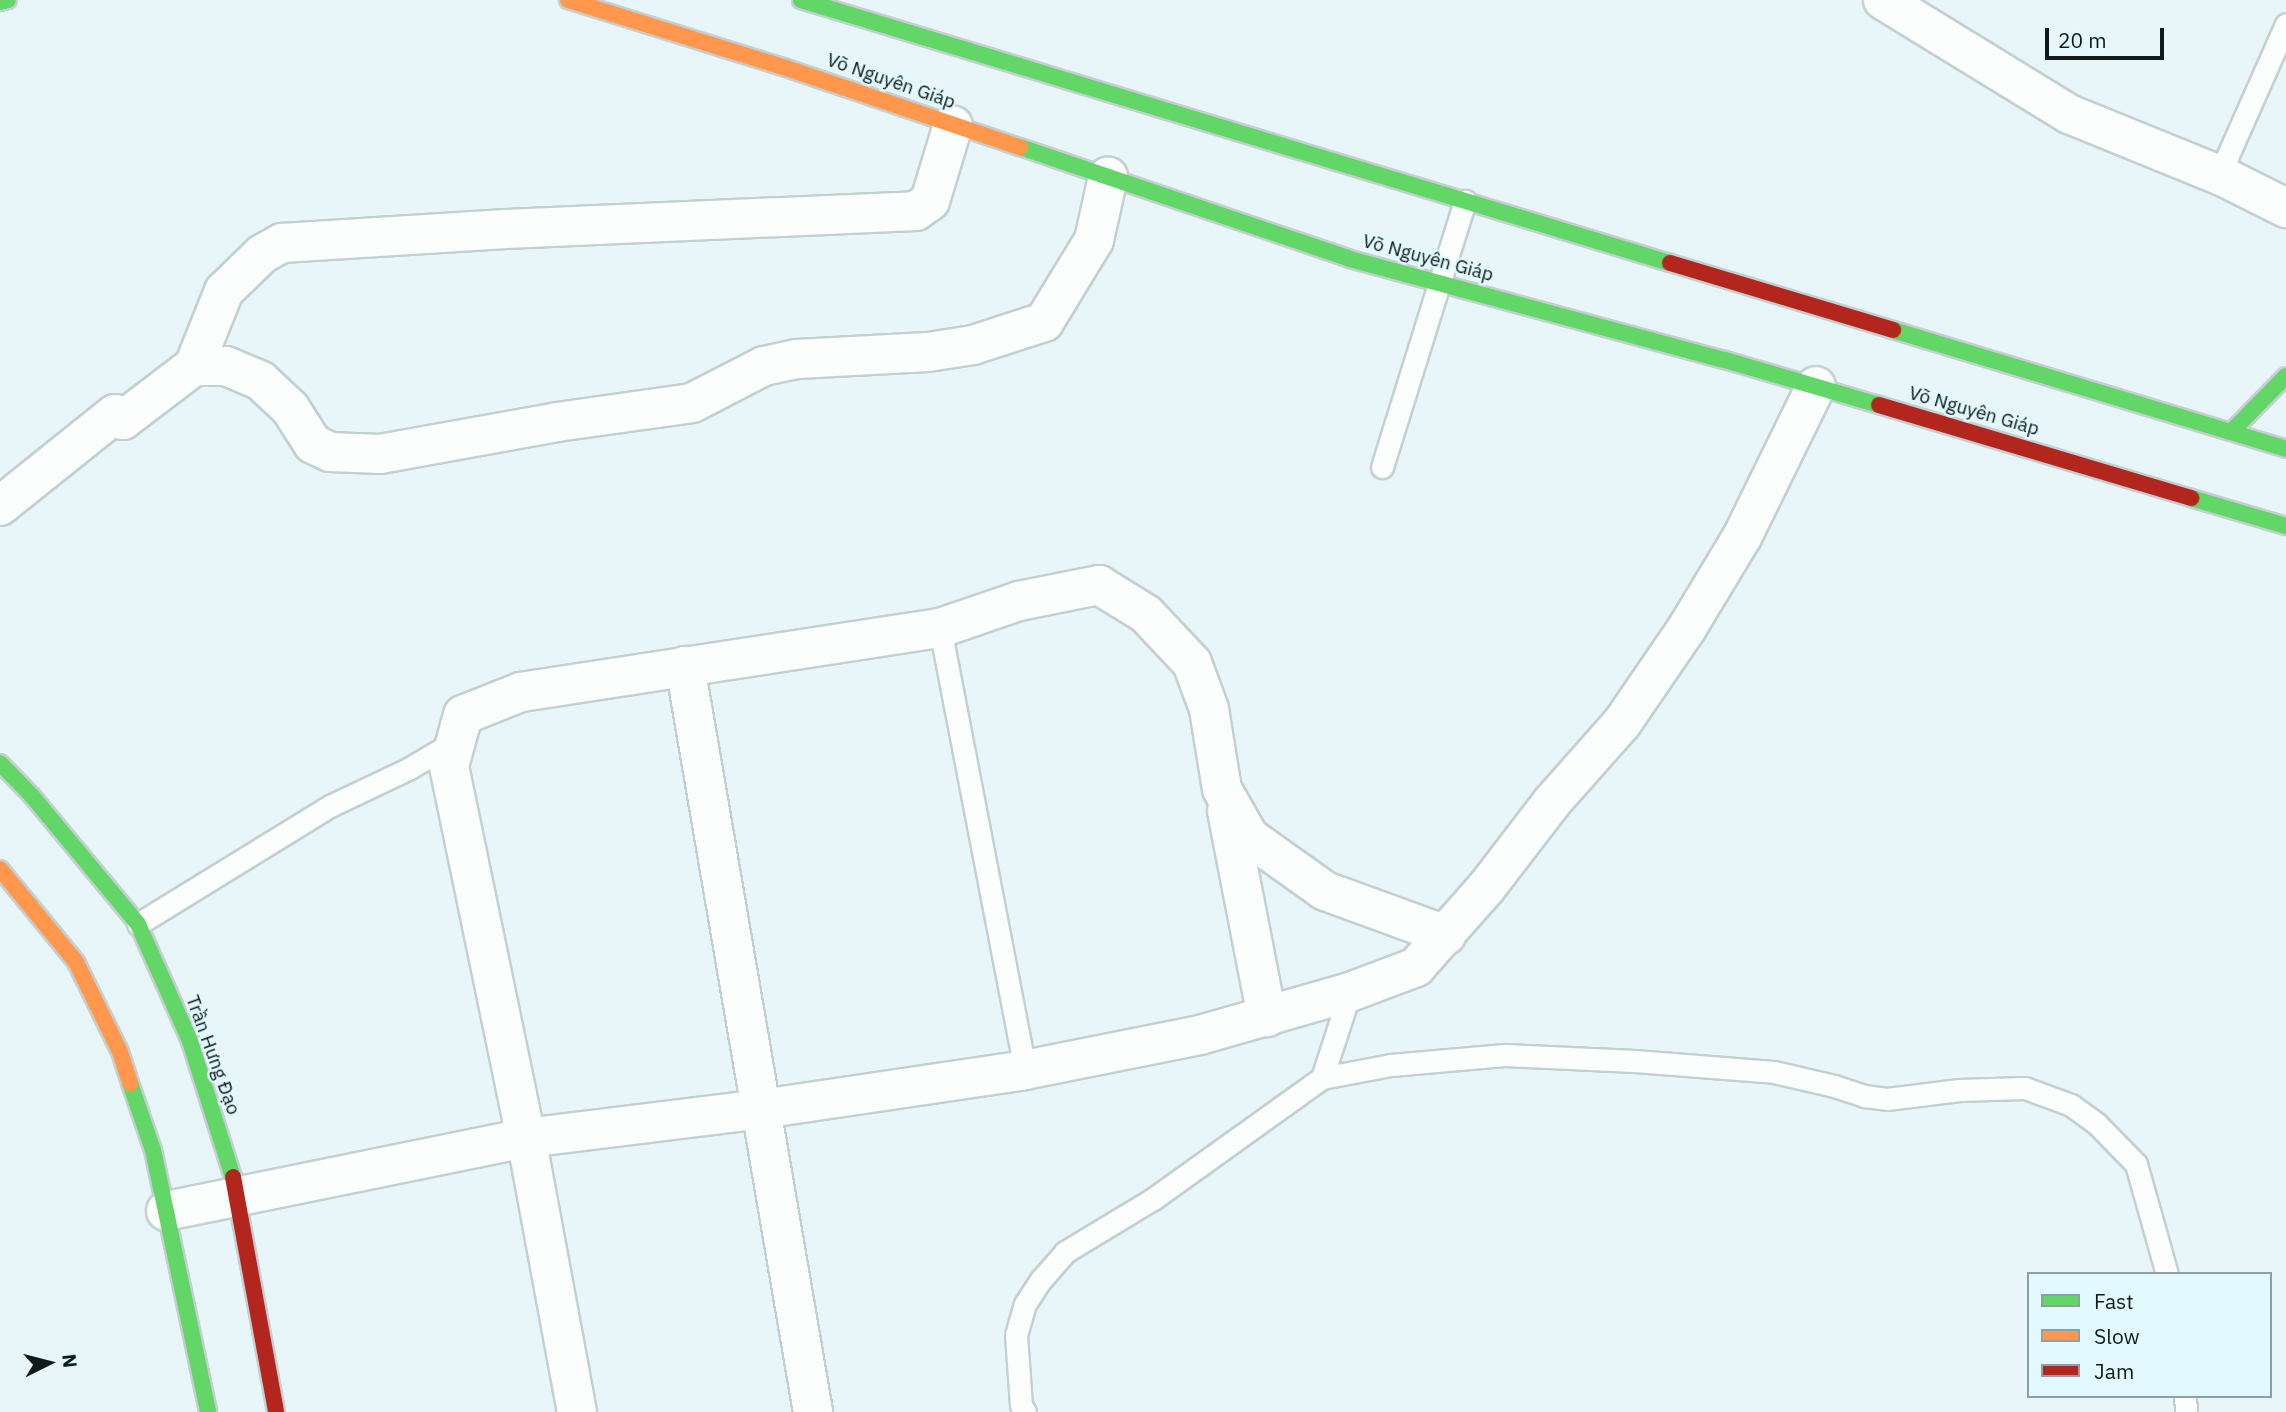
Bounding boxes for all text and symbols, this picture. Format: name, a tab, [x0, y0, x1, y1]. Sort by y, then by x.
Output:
scale bar	[2048, 14, 2167, 58]
text: 20 m	[2058, 26, 2107, 54]
street label: Võ Nguyên Giáp	[824, 48, 958, 114]
street label: Võ Nguyên Giáp	[1360, 230, 1496, 286]
street label: Võ Nguyên Giáp	[1906, 382, 2042, 440]
street label: Trần Hưng Đạo	[181, 992, 245, 1118]
legend	[2027, 1272, 2272, 1398]
text: Fast	[2094, 1287, 2134, 1315]
text: Slow	[2094, 1322, 2140, 1350]
north arrow	[14, 1328, 84, 1398]
text: N	[57, 1353, 83, 1369]
text: Jam	[2094, 1357, 2134, 1385]

